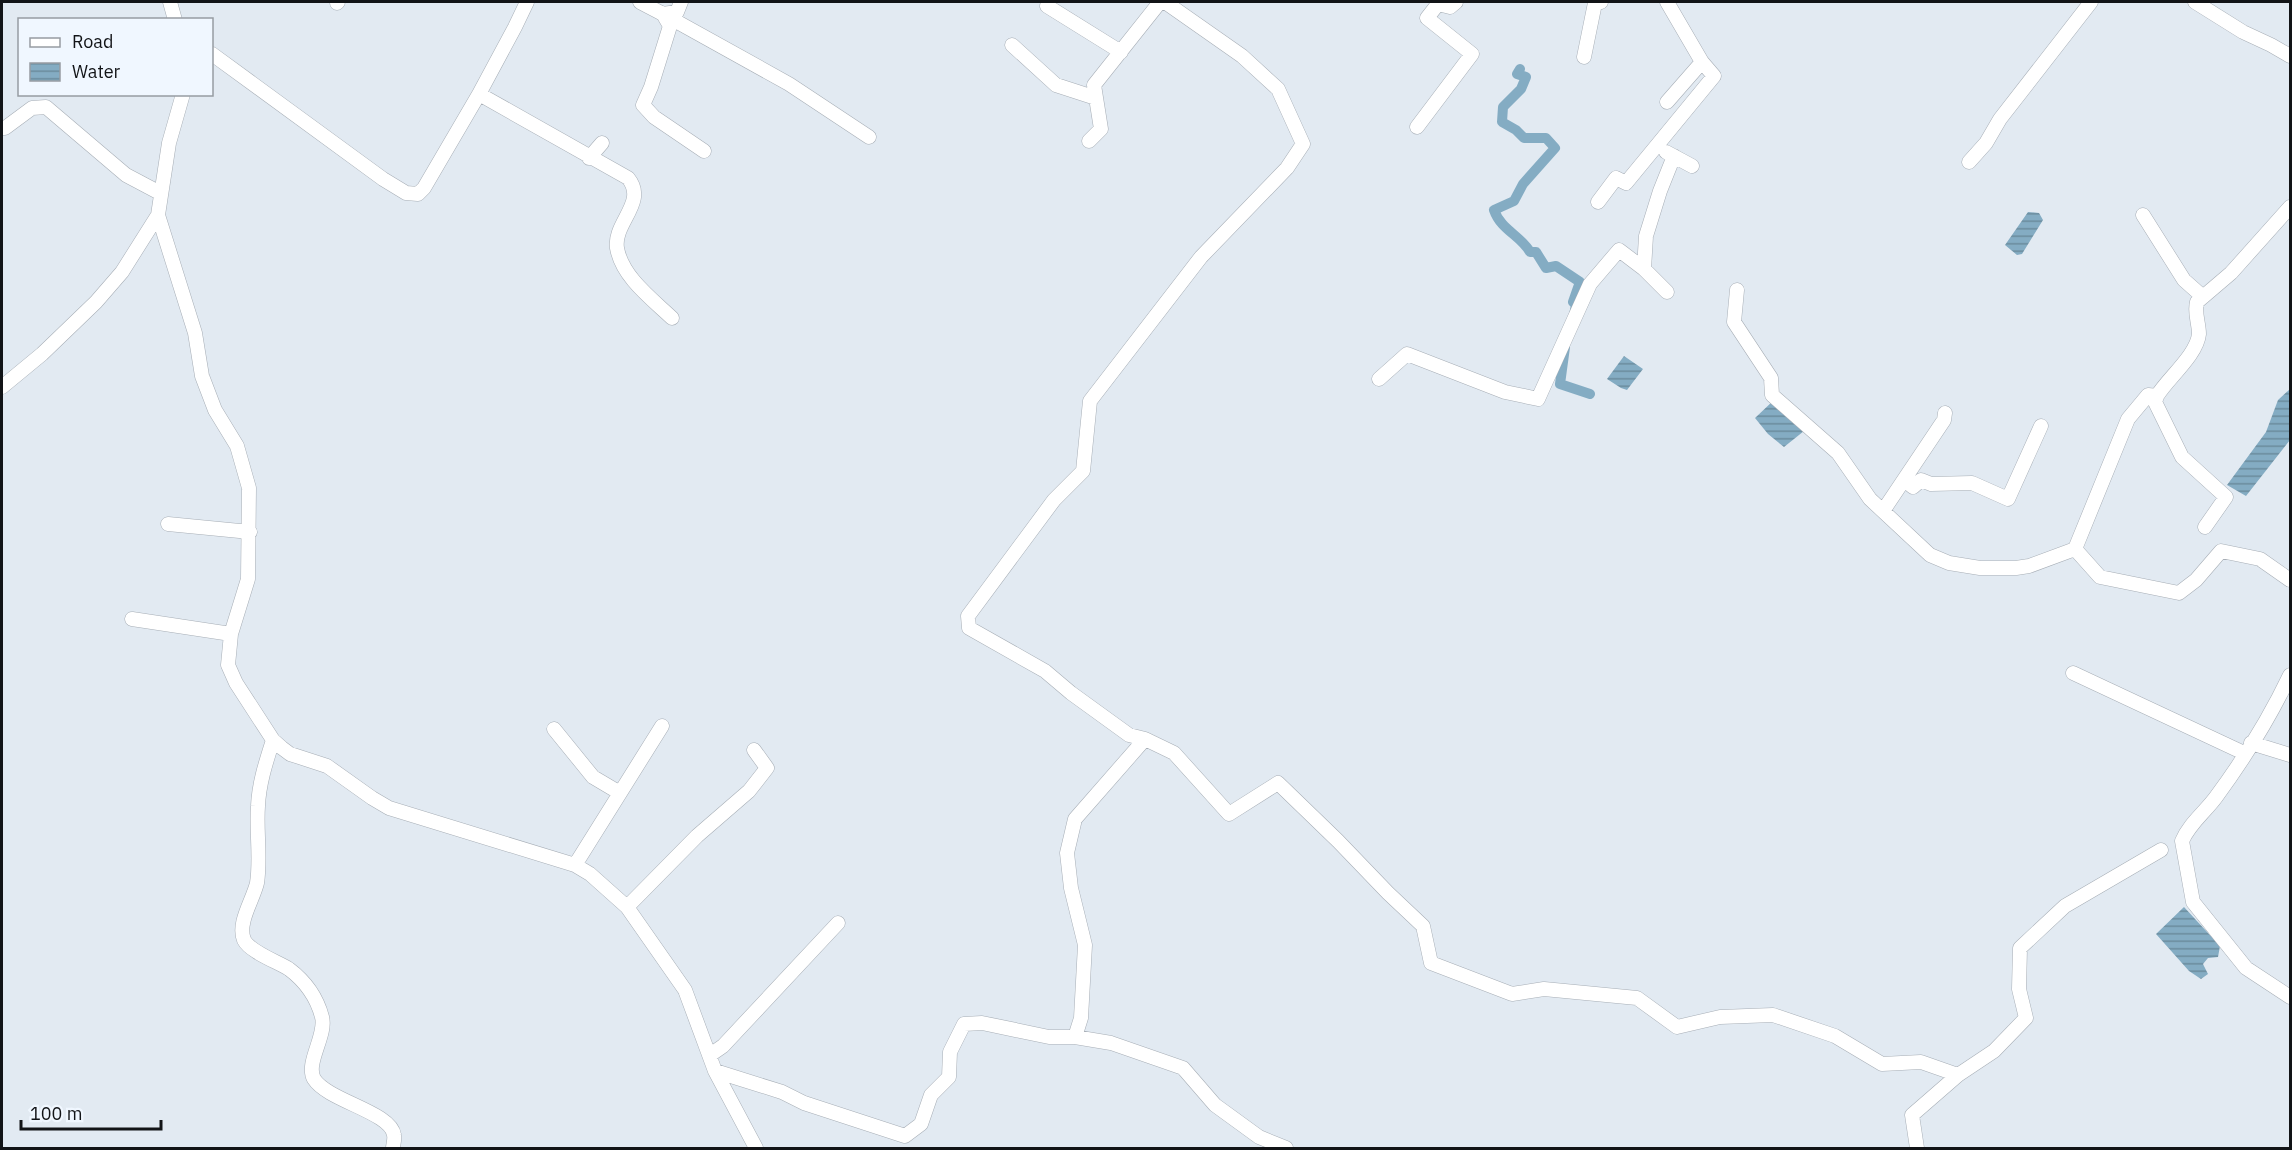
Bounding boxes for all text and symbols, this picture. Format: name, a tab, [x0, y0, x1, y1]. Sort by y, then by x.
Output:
legend	[18, 18, 213, 96]
text: Road	[72, 30, 113, 53]
text: Water	[72, 60, 121, 83]
scale bar	[21, 1093, 160, 1131]
text: 100 m	[30, 1102, 82, 1125]

